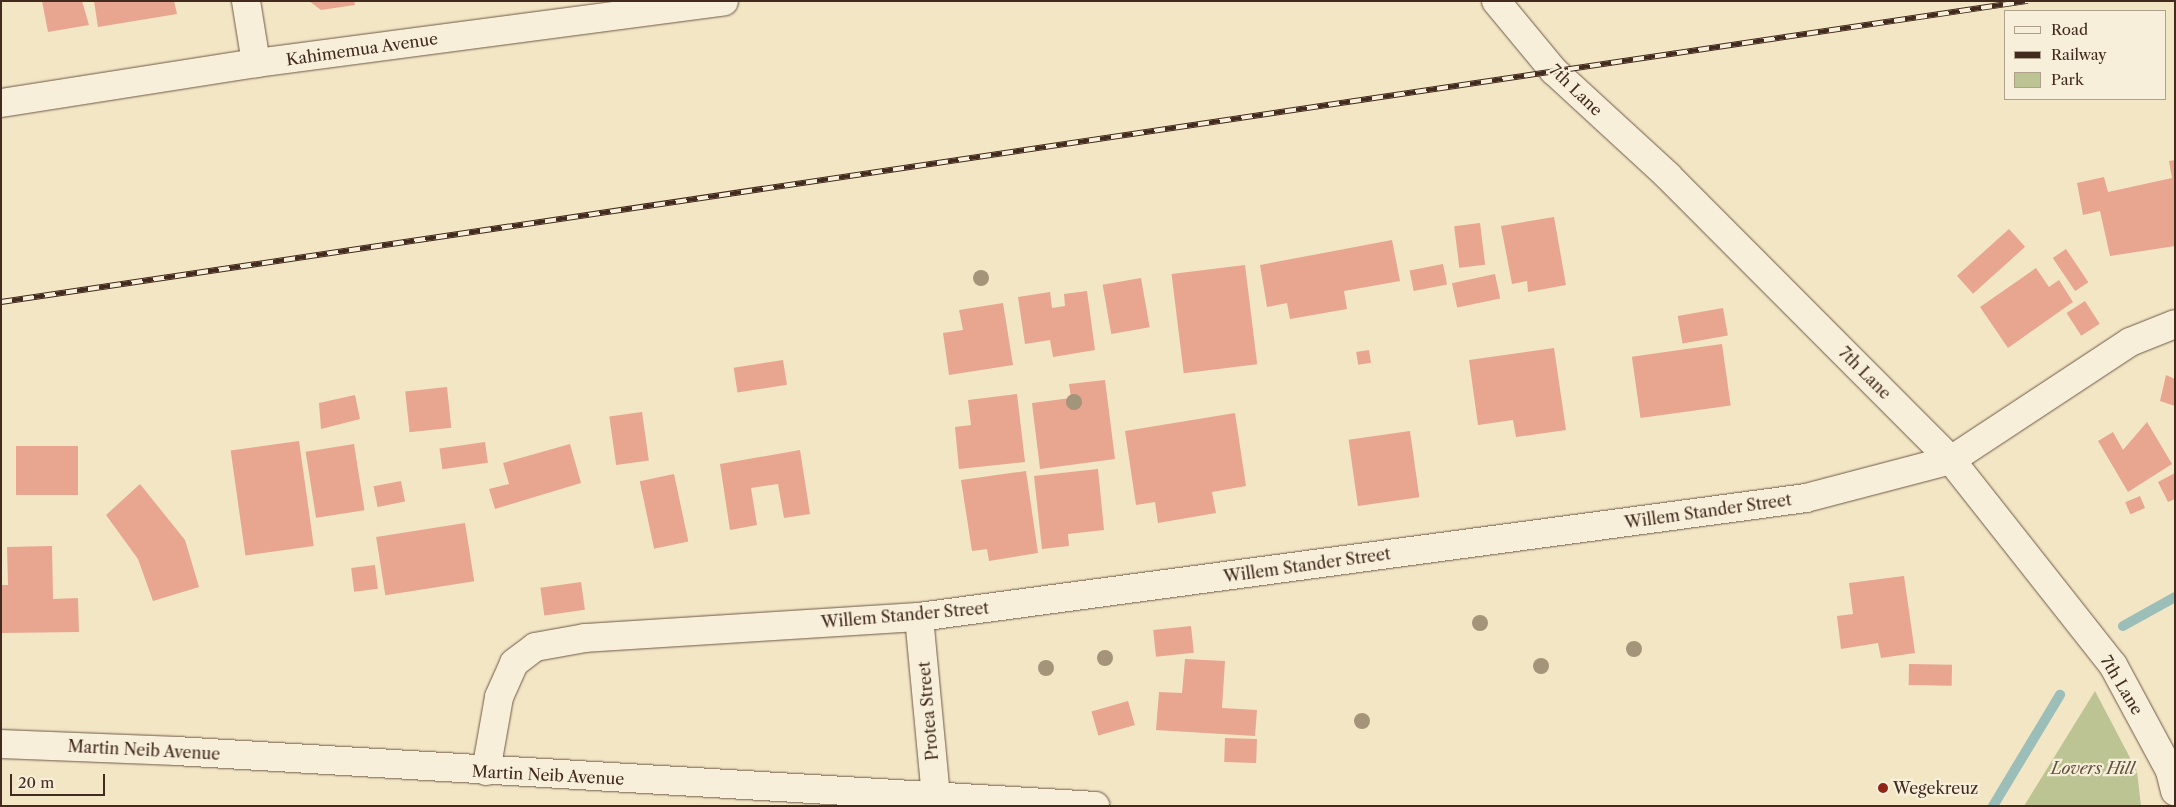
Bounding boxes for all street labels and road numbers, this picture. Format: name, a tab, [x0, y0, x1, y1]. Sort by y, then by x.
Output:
street label: Kahimemua Avenue	[284, 29, 440, 69]
street label: 7th Lane	[1546, 60, 1606, 120]
street label: 7th Lane	[1835, 343, 1895, 403]
street label: Willem Stander Street	[1623, 490, 1793, 532]
street label: Willem Stander Street	[1222, 544, 1392, 586]
street label: Willem Stander Street	[820, 598, 990, 632]
street label: 7th Lane	[2097, 652, 2147, 718]
street label: Protea Street	[914, 661, 942, 761]
street label: Martin Neib Avenue	[67, 736, 221, 764]
street label: Martin Neib Avenue	[471, 761, 625, 789]

